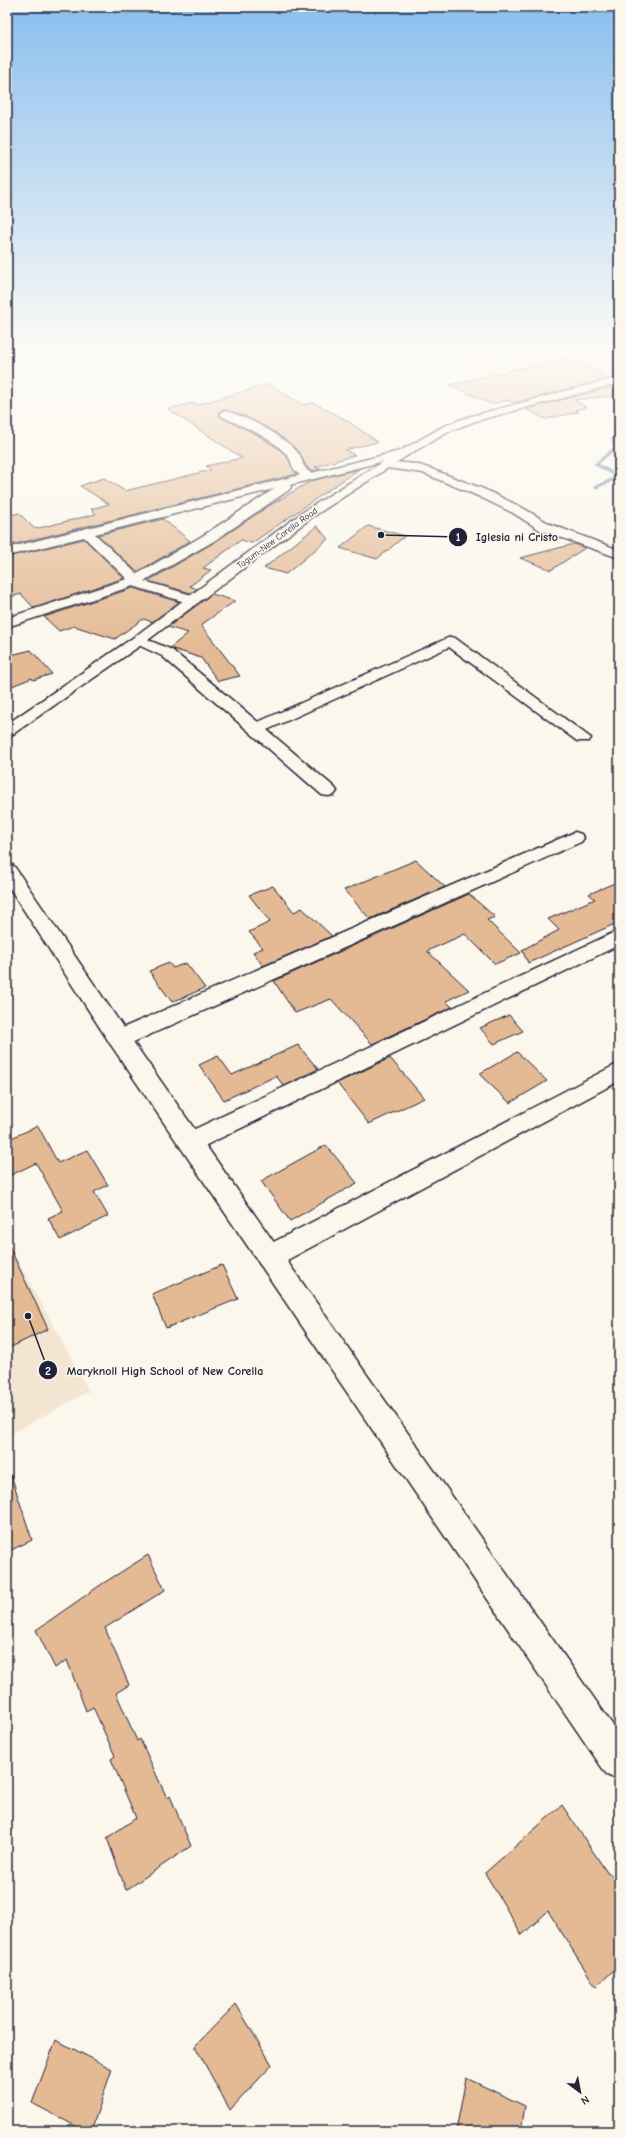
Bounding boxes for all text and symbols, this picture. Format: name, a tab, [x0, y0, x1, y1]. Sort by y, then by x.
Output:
street label: Tagum-New Corella Road	[235, 505, 319, 571]
callout: Iglesia ni Cristo	[448, 525, 566, 549]
text: 1	[456, 530, 461, 544]
text: Iglesia ni Cristo	[476, 530, 558, 544]
callout: Maryknoll High School of New Corella	[38, 1358, 271, 1382]
text: 2	[45, 1364, 51, 1378]
text: Maryknoll High School of New Corella	[67, 1364, 263, 1378]
north arrow	[560, 2072, 600, 2112]
text: N	[579, 2093, 592, 2107]

